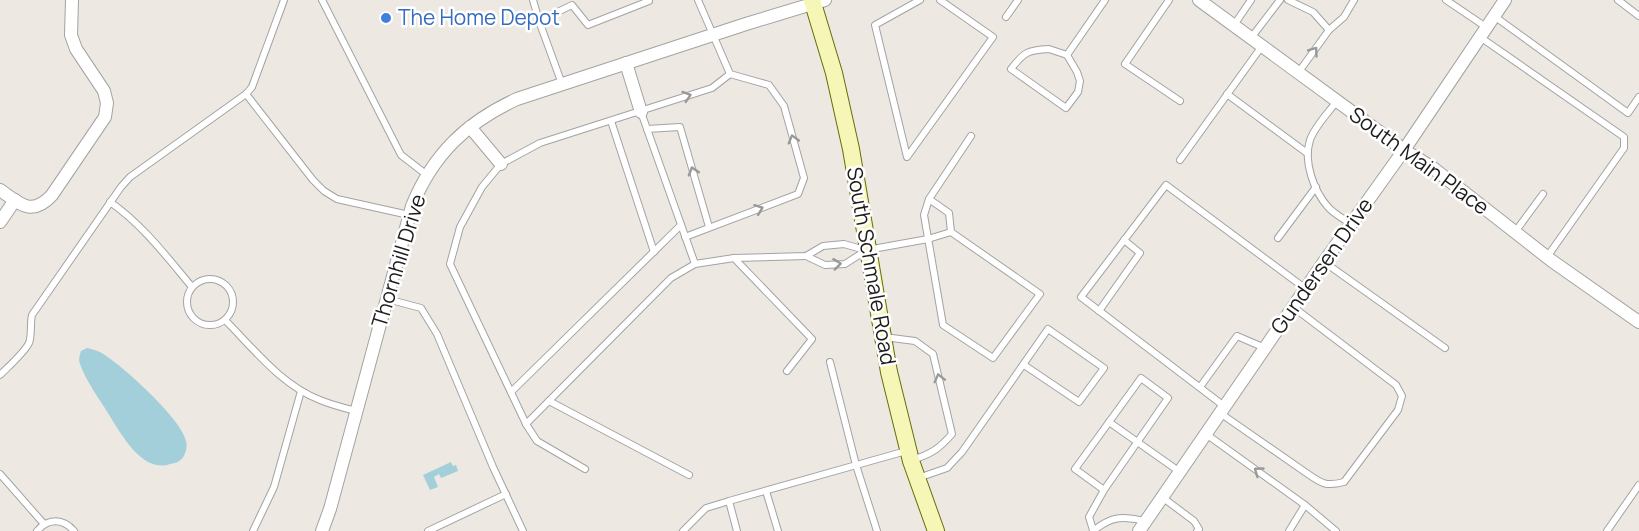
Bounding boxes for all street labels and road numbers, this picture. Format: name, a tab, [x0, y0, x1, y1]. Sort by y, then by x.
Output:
street label: South Main Place	[1344, 100, 1495, 220]
street label: South Schmale Road	[841, 165, 903, 367]
street label: Thornhill Drive	[364, 191, 432, 331]
street label: Gundersen Drive	[1264, 192, 1379, 339]

